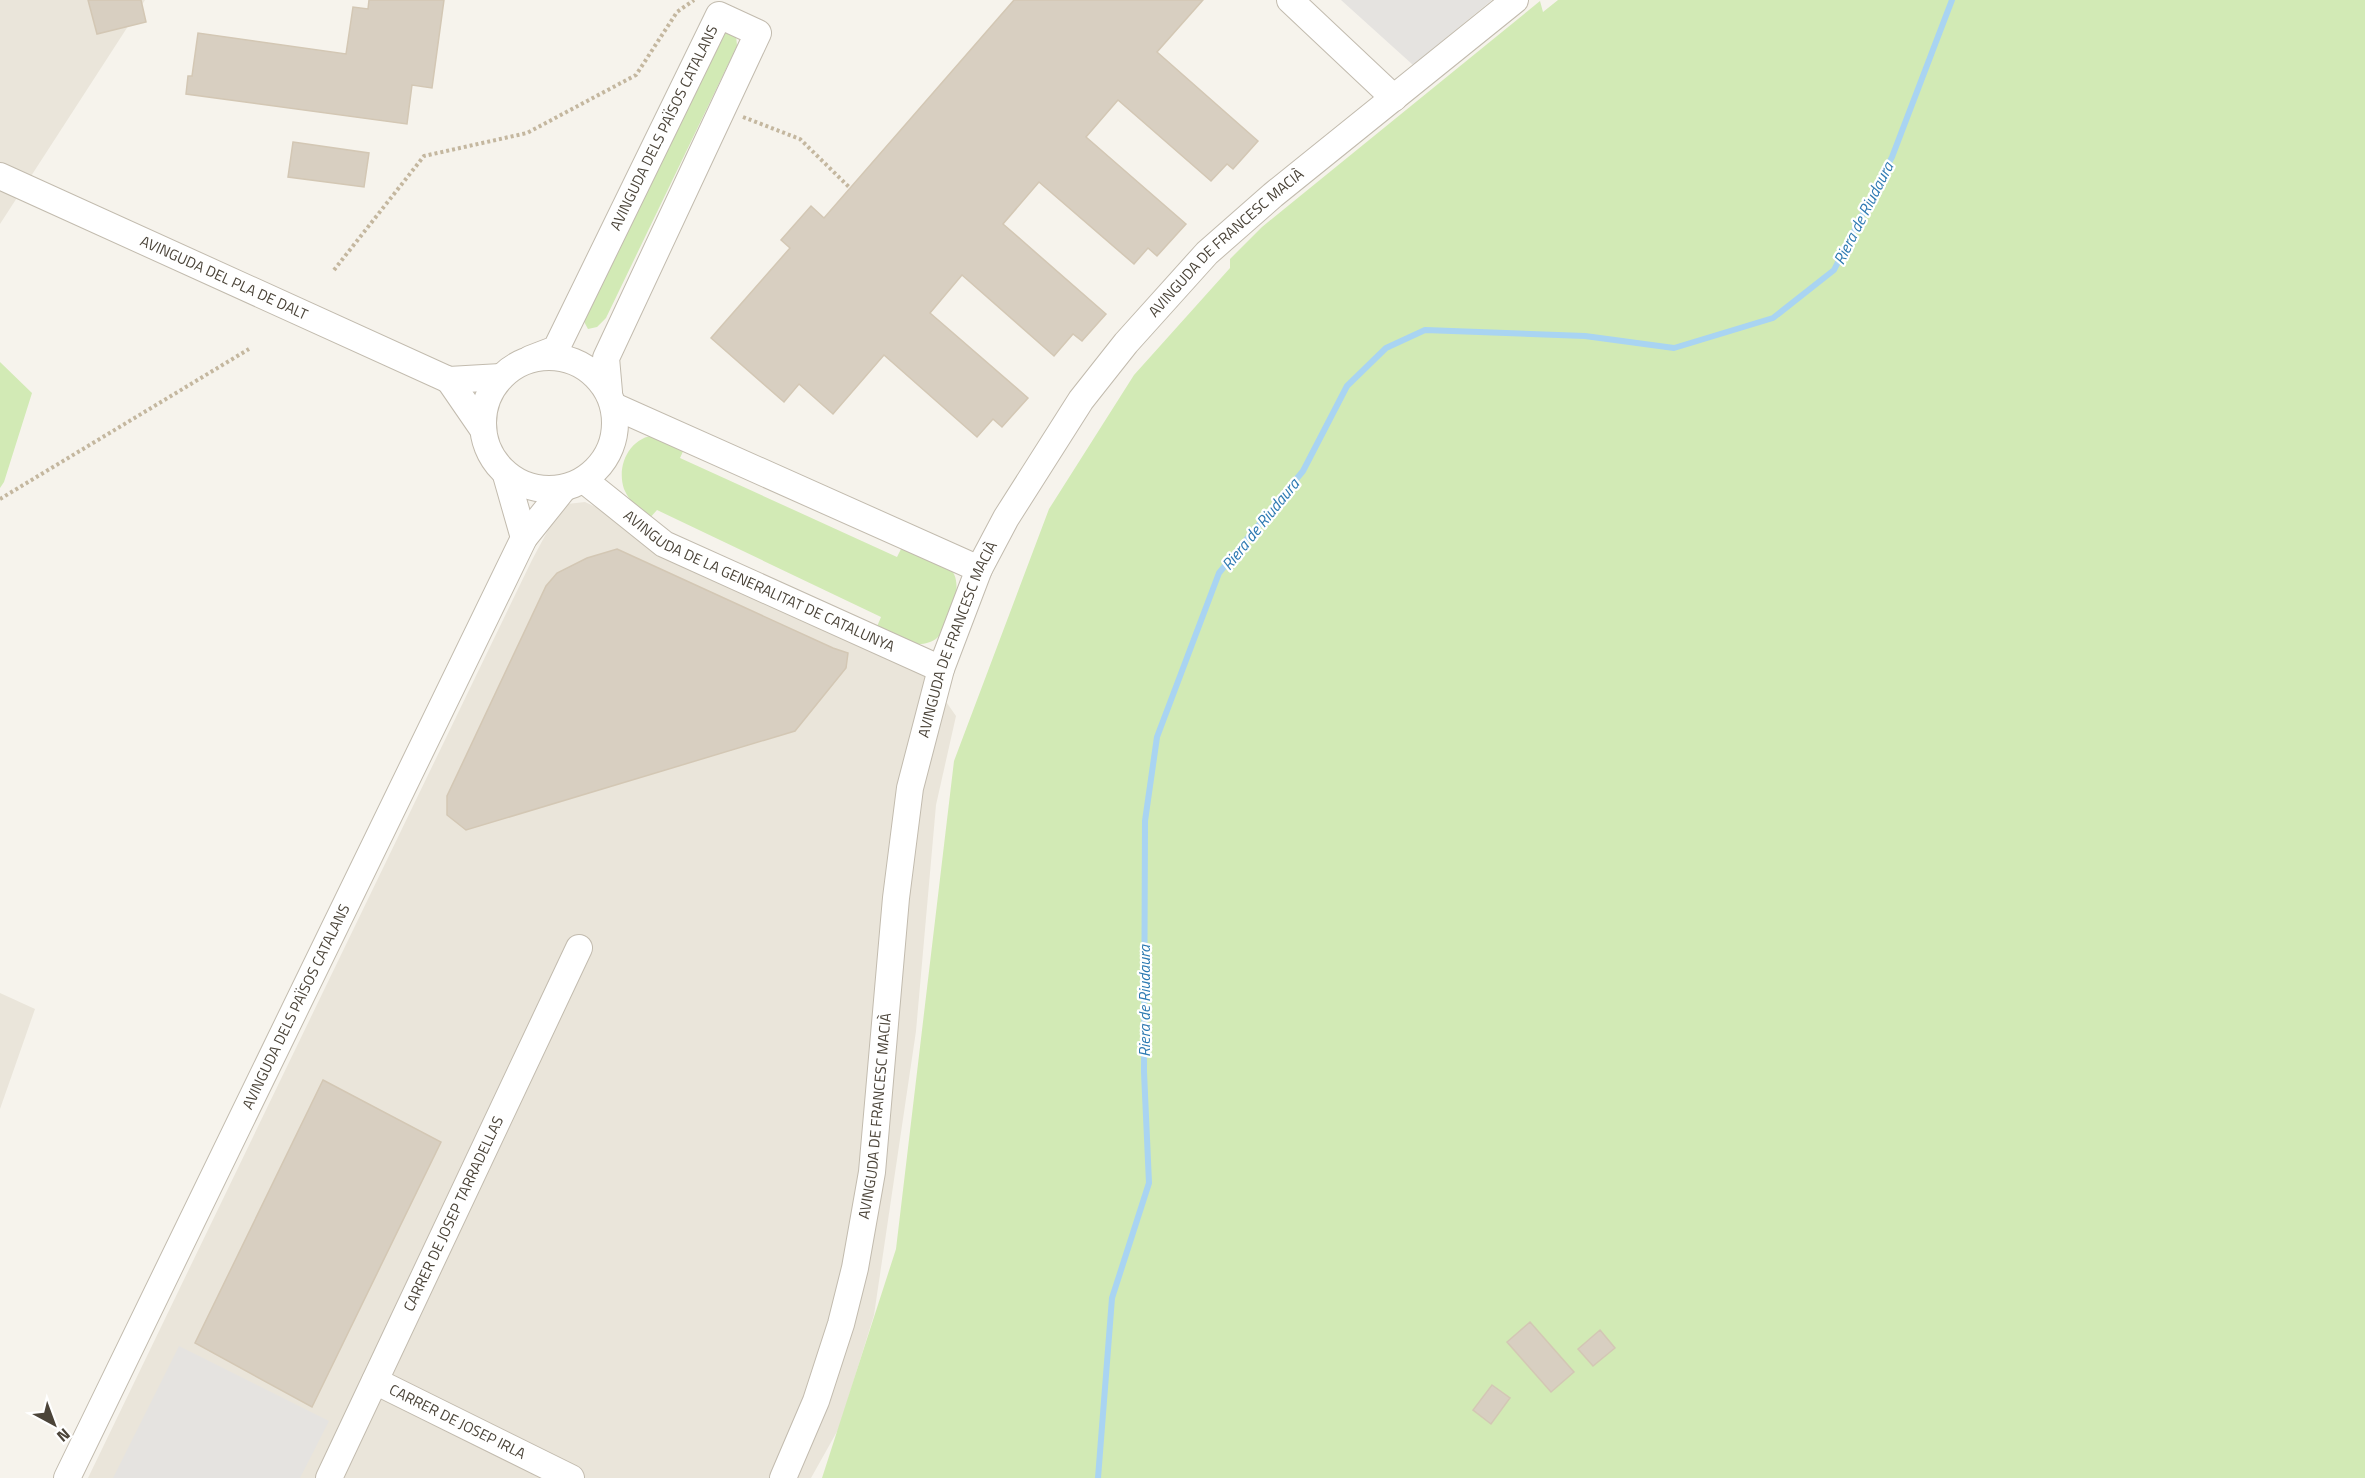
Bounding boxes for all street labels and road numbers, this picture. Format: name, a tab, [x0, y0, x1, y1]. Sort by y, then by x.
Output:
street label: AVINGUDA DELS PAÏSOS CATALANS	[604, 21, 723, 234]
street label: AVINGUDA DE FRANCESC MACIÀ	[1143, 163, 1309, 322]
street label: AVINGUDA DEL PLA DE DALT	[137, 229, 312, 325]
street label: AVINGUDA DE LA GENERALITAT DE CATALUNYA	[619, 504, 899, 658]
street label: AVINGUDA DE FRANCESC MACIÀ	[912, 537, 1003, 740]
street label: AVINGUDA DELS PAÏSOS CATALANS	[236, 900, 355, 1113]
street label: AVINGUDA DE FRANCESC MACIÀ	[852, 1012, 897, 1221]
street label: CARRER DE JOSEP TARRADELLAS	[397, 1112, 509, 1315]
street label: CARRER DE JOSEP IRLA	[385, 1378, 530, 1465]

